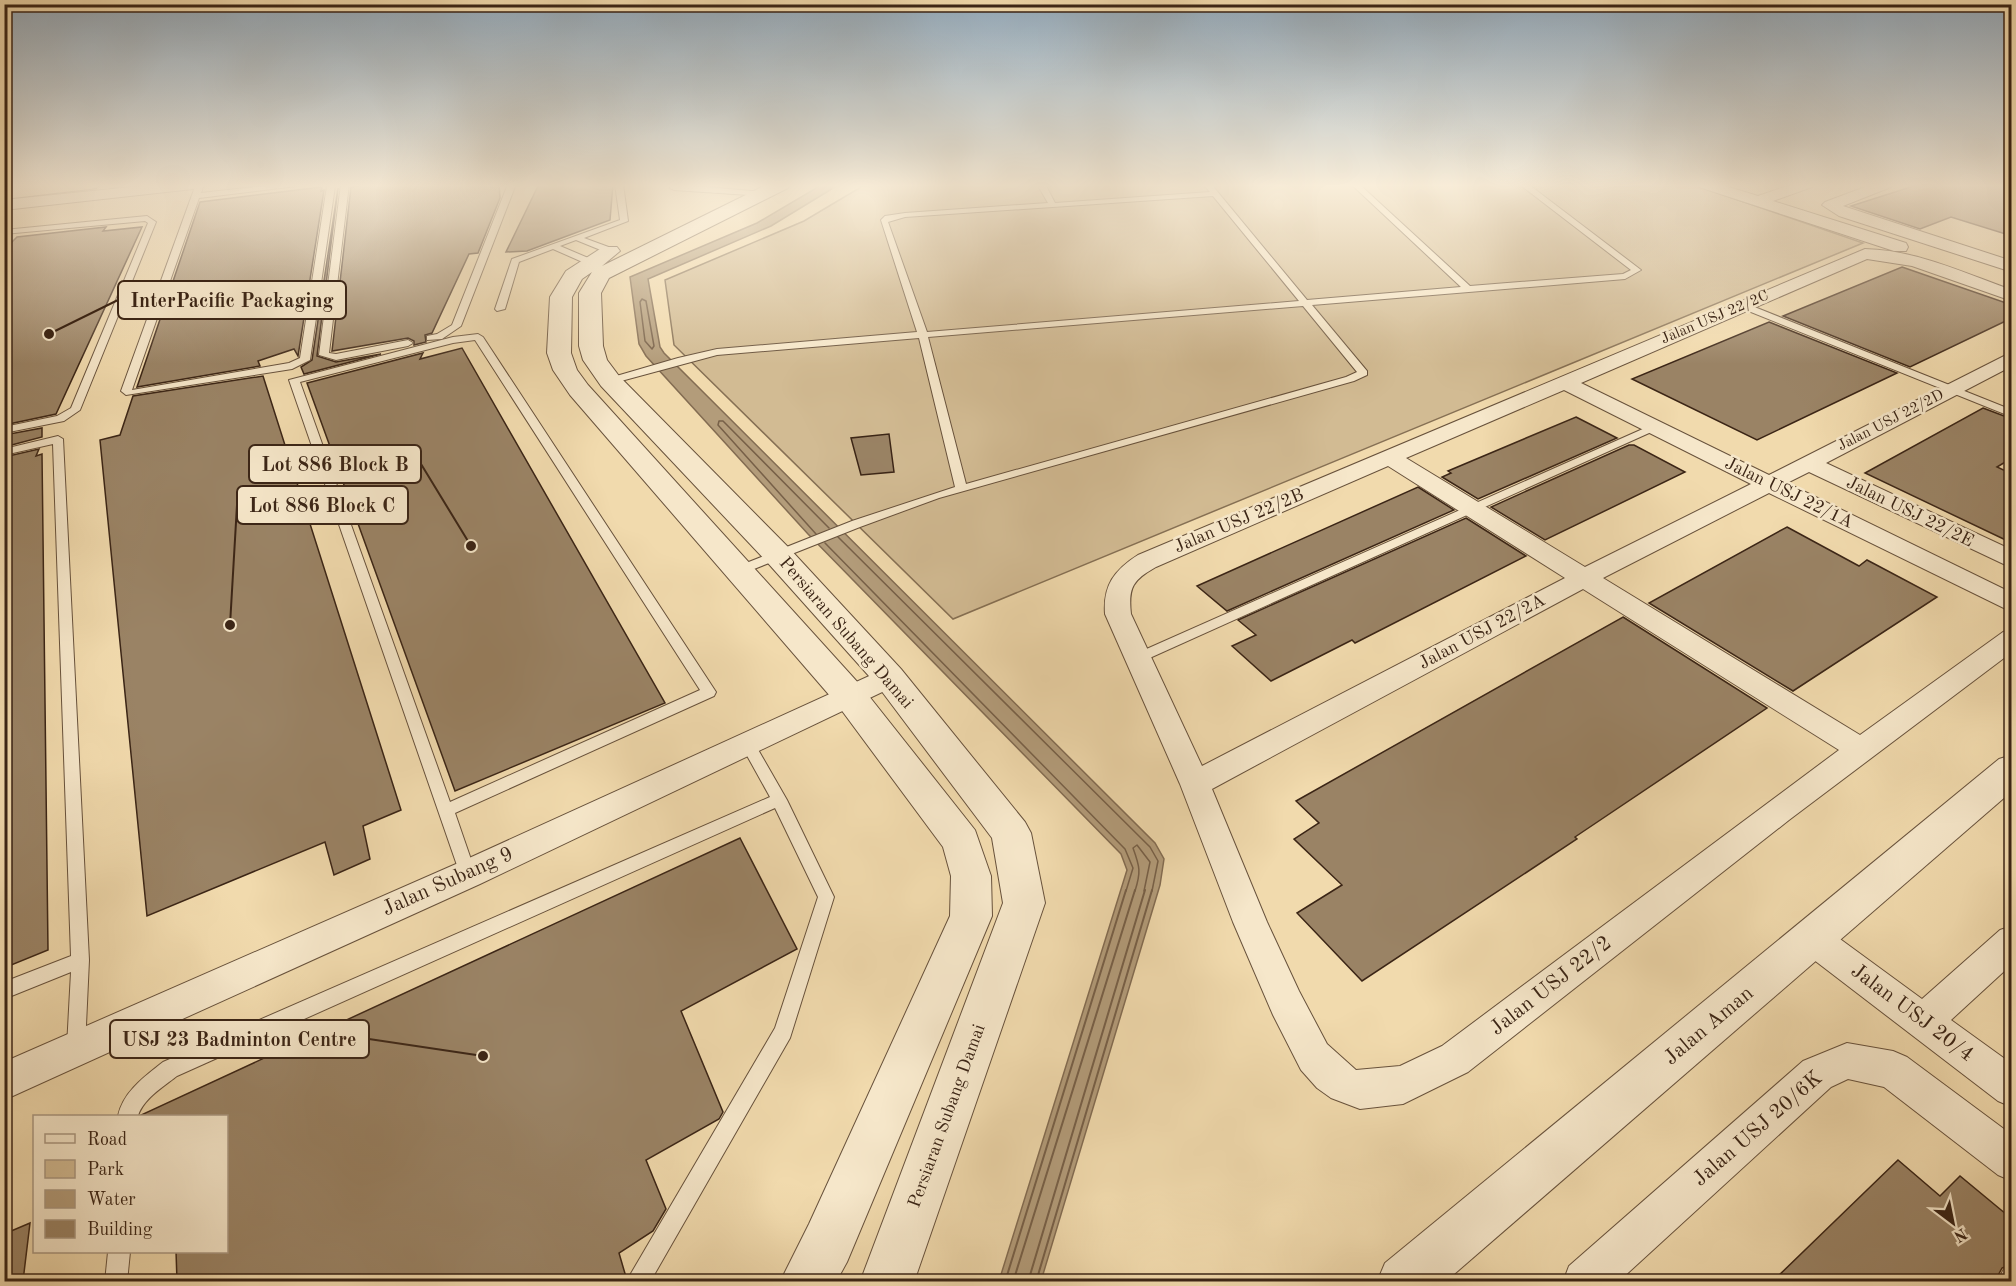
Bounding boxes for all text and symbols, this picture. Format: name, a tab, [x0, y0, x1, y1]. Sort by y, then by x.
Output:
callout: InterPacific Packaging	[118, 281, 346, 319]
street label: Jalan USJ 22/2C	[1659, 289, 1771, 347]
text: InterPacific Packaging	[130, 292, 334, 312]
street label: Jalan USJ 22/2D	[1835, 388, 1947, 454]
callout: Lot 886 Block B	[249, 445, 421, 483]
street label: Jalan USJ 22/1A	[1722, 454, 1856, 532]
text: Lot 886 Block B	[261, 456, 409, 476]
street label: Jalan USJ 22/2E	[1844, 473, 1976, 551]
callout: Lot 886 Block C	[237, 486, 408, 524]
street label: Jalan USJ 22/2B	[1172, 486, 1306, 556]
text: Lot 886 Block C	[249, 497, 395, 517]
street label: Persiaran Subang Damai	[776, 554, 916, 712]
street label: Jalan USJ 22/2A	[1416, 591, 1548, 673]
street label: Jalan Subang 9	[379, 844, 517, 920]
street label: Jalan USJ 22/2	[1486, 932, 1616, 1040]
street label: Jalan USJ 20/4	[1847, 960, 1977, 1066]
street label: Jalan Aman	[1660, 983, 1758, 1069]
callout: USJ 23 Badminton Centre	[110, 1020, 369, 1058]
street label: Persiaran Subang Damai	[905, 1022, 989, 1210]
text: USJ 23 Badminton Centre	[122, 1031, 356, 1051]
street label: Jalan USJ 20/6K	[1689, 1067, 1827, 1191]
legend	[33, 1115, 228, 1253]
text: Road	[87, 1131, 127, 1149]
text: Park	[87, 1161, 124, 1179]
text: Water	[87, 1191, 136, 1209]
north arrow	[1923, 1193, 1983, 1253]
text: Building	[87, 1221, 153, 1239]
text: N	[1950, 1224, 1969, 1244]

